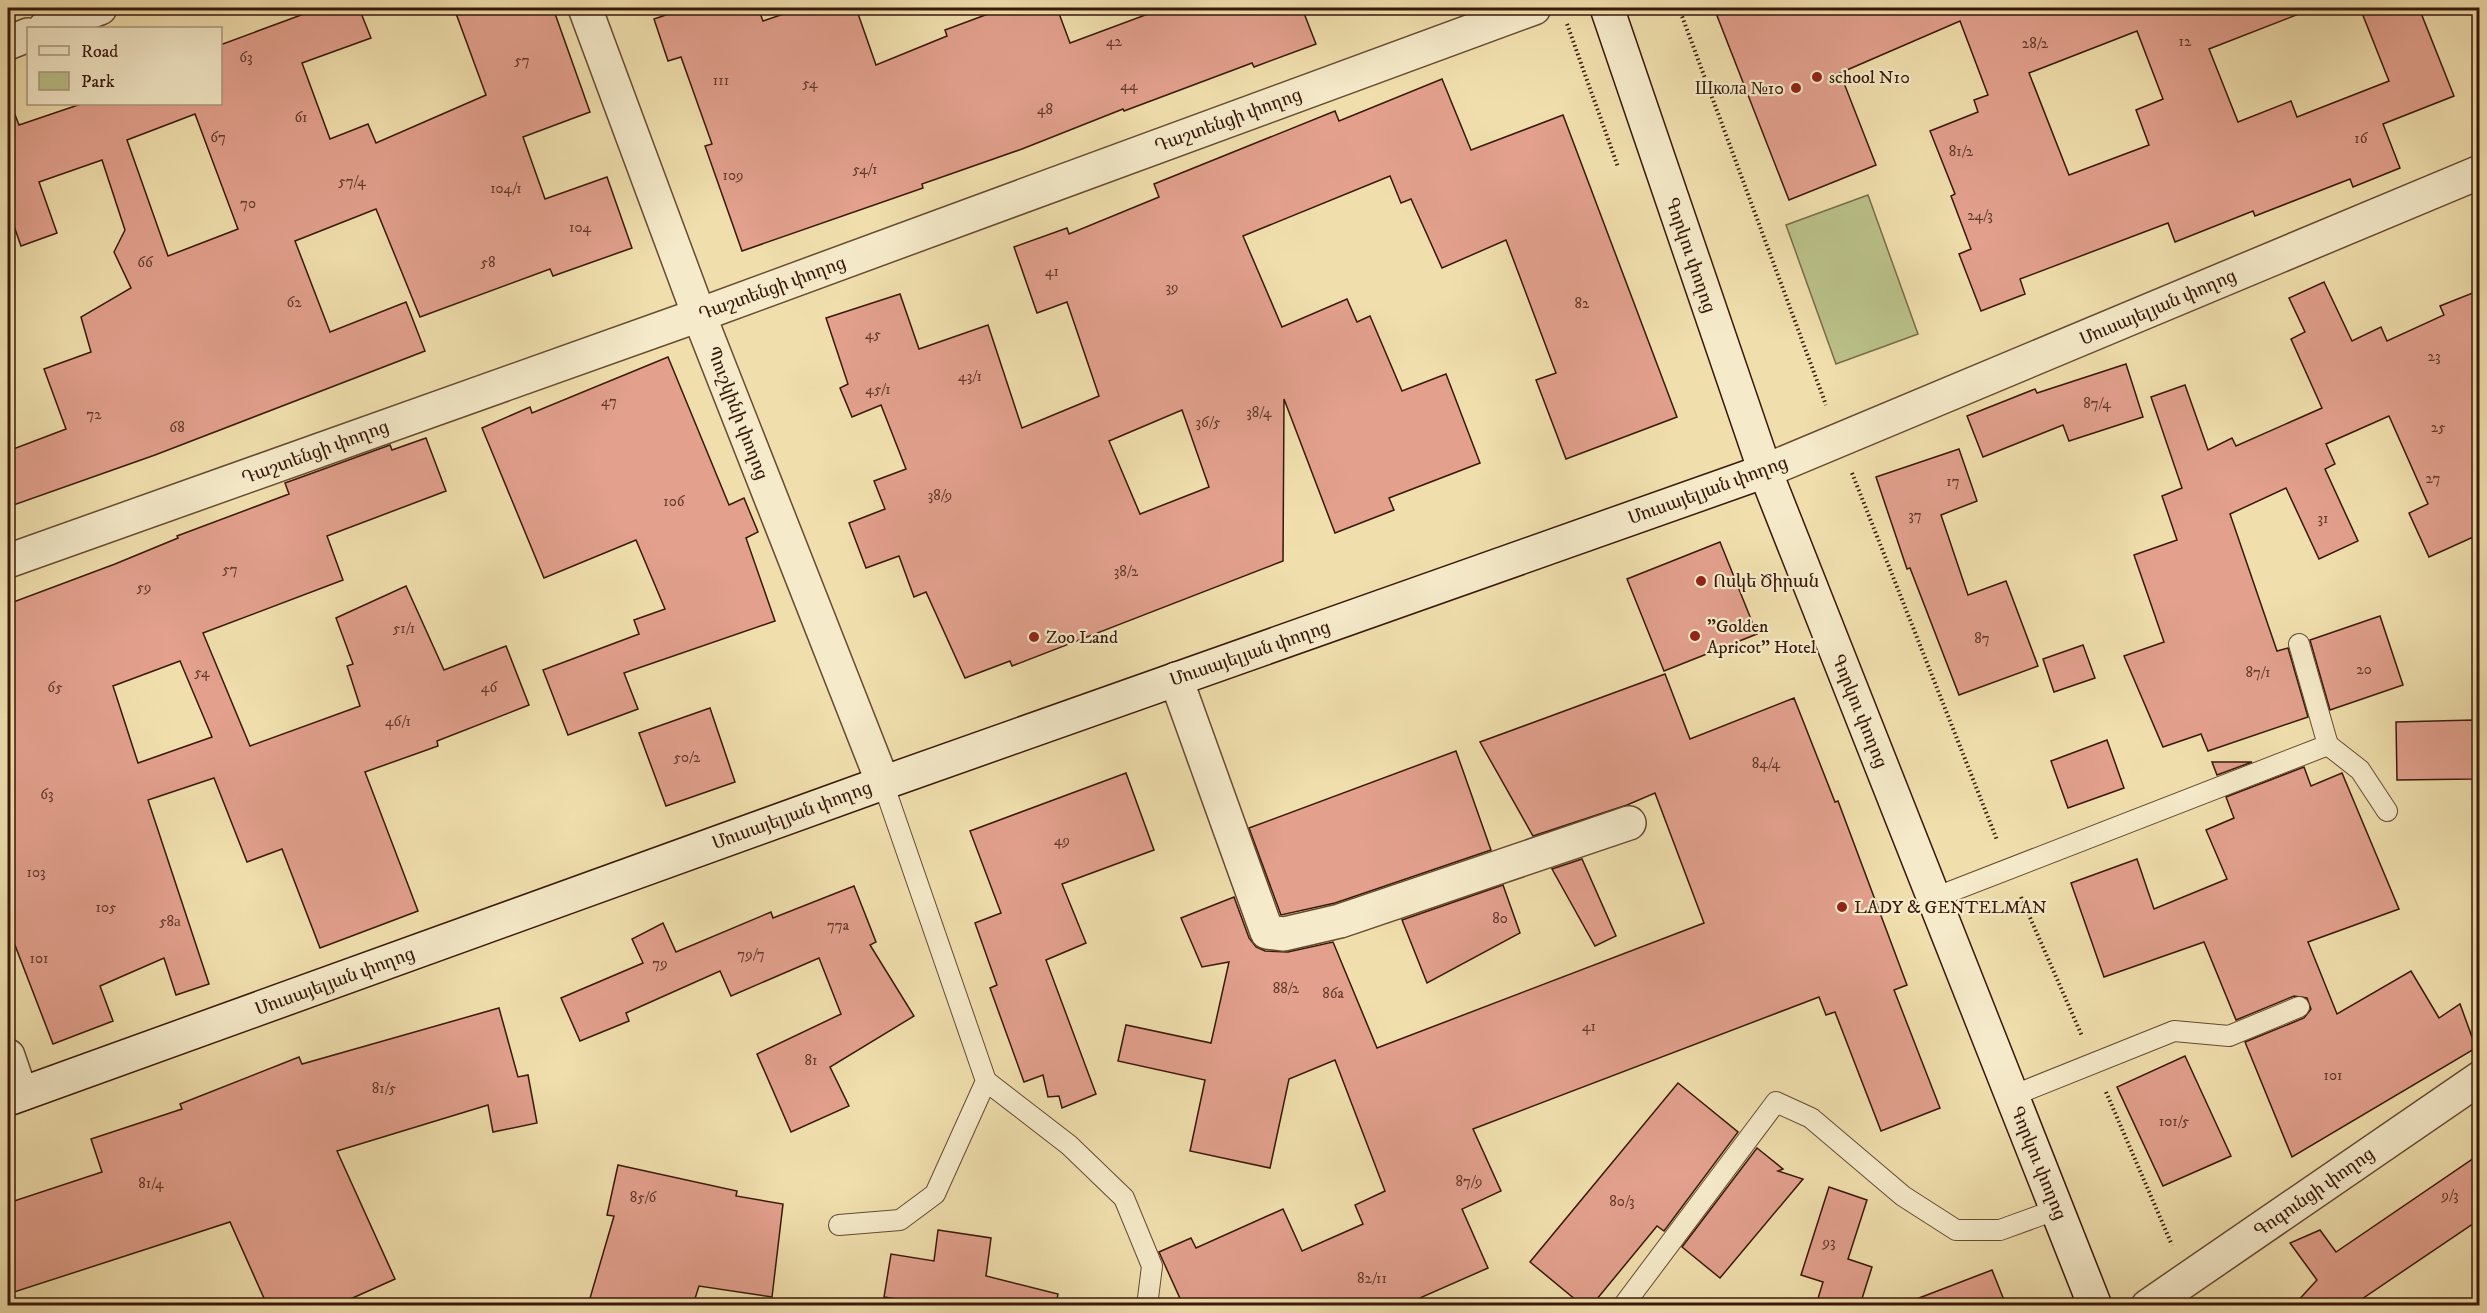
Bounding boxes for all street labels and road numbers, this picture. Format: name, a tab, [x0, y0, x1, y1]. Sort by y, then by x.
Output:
street label: Դաշտենցի փողոց	[1152, 84, 1305, 158]
street label: Գորկու փողոց	[1660, 195, 1720, 316]
street label: Դաշտենցի փողոց	[696, 252, 849, 326]
street label: Մուսայելյան փողոց	[2077, 265, 2240, 351]
street label: Պուշկինի փողոց	[701, 344, 773, 483]
street label: Դաշտենցի փողոց	[239, 416, 392, 490]
street label: Մուսայելյան փողոց	[1626, 452, 1791, 530]
street label: Մուսայելյան փողոց	[1167, 616, 1333, 692]
street label: Գորկու փողոց	[1826, 651, 1892, 771]
street label: Մուսայելյան փողոց	[710, 777, 875, 855]
street label: Մուսայելյան փողոց	[253, 943, 418, 1021]
street label: Գորկու փողոց	[2005, 1103, 2071, 1223]
street label: Գոգունցի փողոց	[2250, 1143, 2379, 1242]

